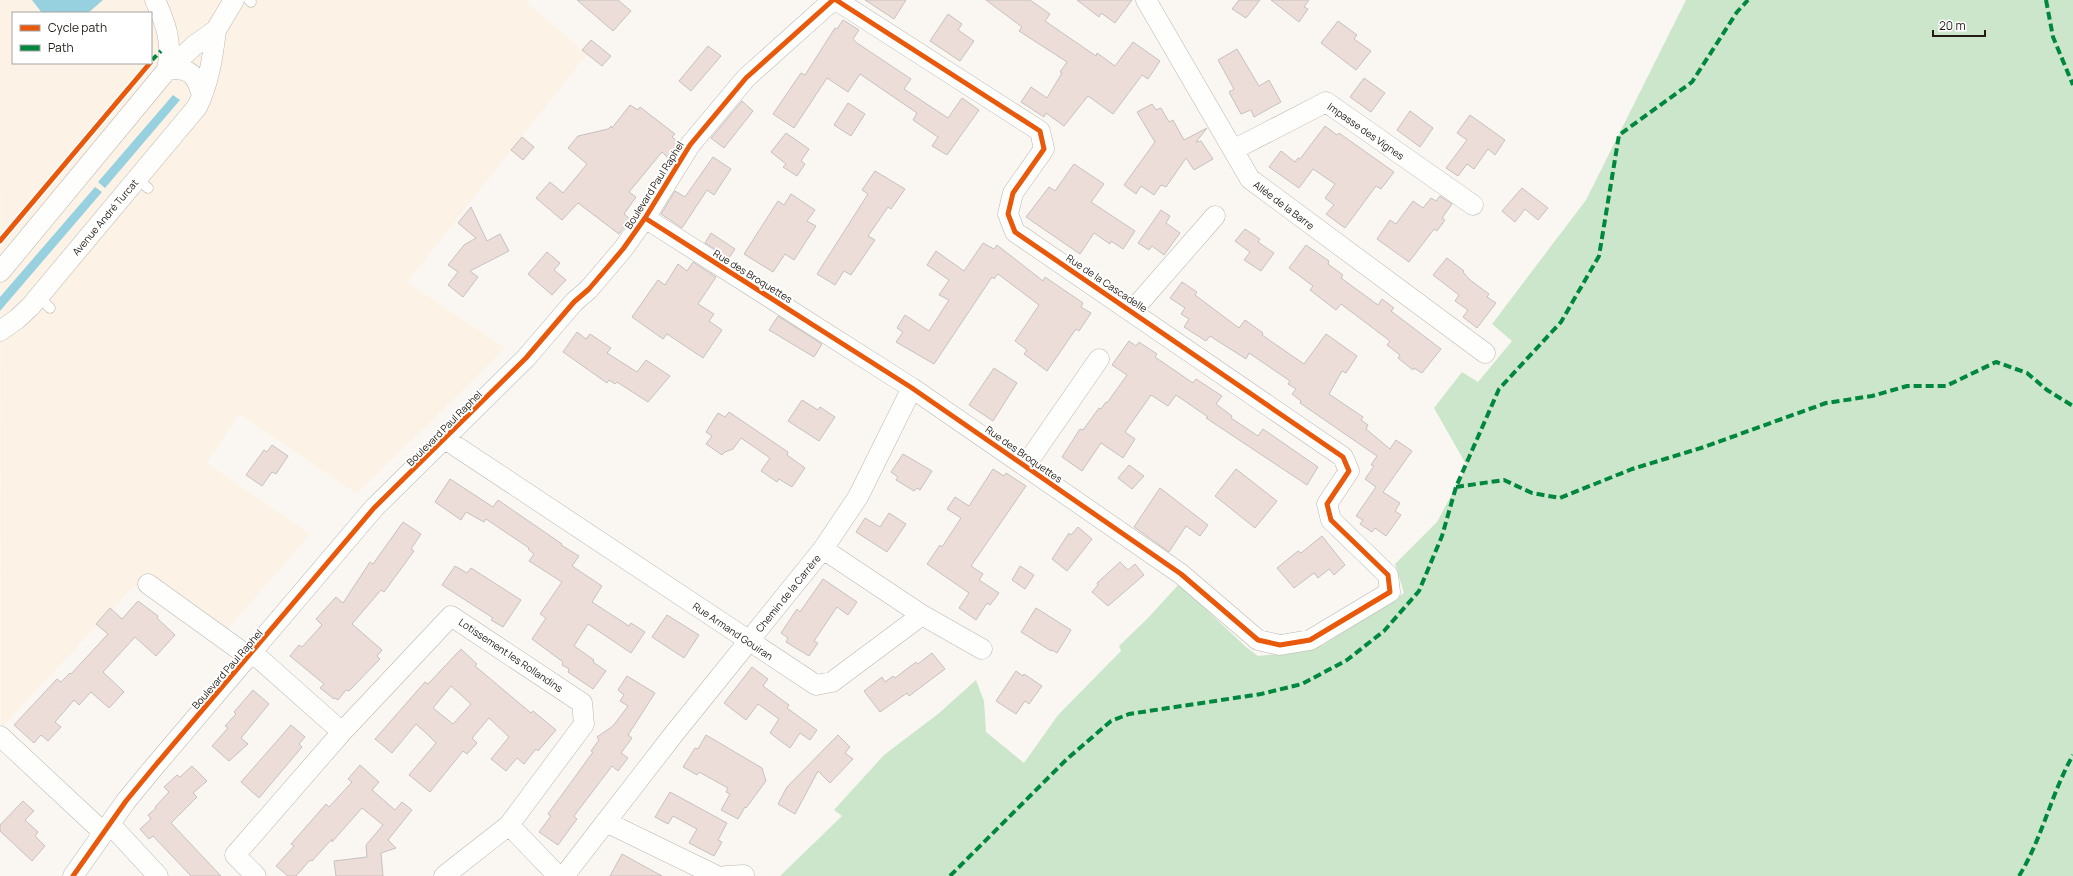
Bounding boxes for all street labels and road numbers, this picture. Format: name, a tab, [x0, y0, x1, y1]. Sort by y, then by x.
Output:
street label: Impasse des Vignes	[1325, 99, 1407, 163]
street label: Boulevard Paul Raphel	[621, 138, 687, 232]
street label: Avenue André Turcat	[69, 176, 141, 258]
street label: Allée de la Barre	[1251, 177, 1317, 233]
street label: Rue des Broquettes	[711, 246, 795, 306]
street label: Rue de la Cascadelle	[1064, 251, 1150, 315]
street label: Boulevard Paul Raphel	[403, 387, 485, 469]
street label: Rue des Broquettes	[983, 422, 1065, 486]
street label: Chemin de la Carrère	[752, 551, 824, 635]
street label: Rue Armand Gouiran	[690, 599, 776, 663]
street label: Lotissement les Rollandins	[456, 615, 566, 695]
street label: Boulevard Paul Raphel	[188, 626, 266, 712]

